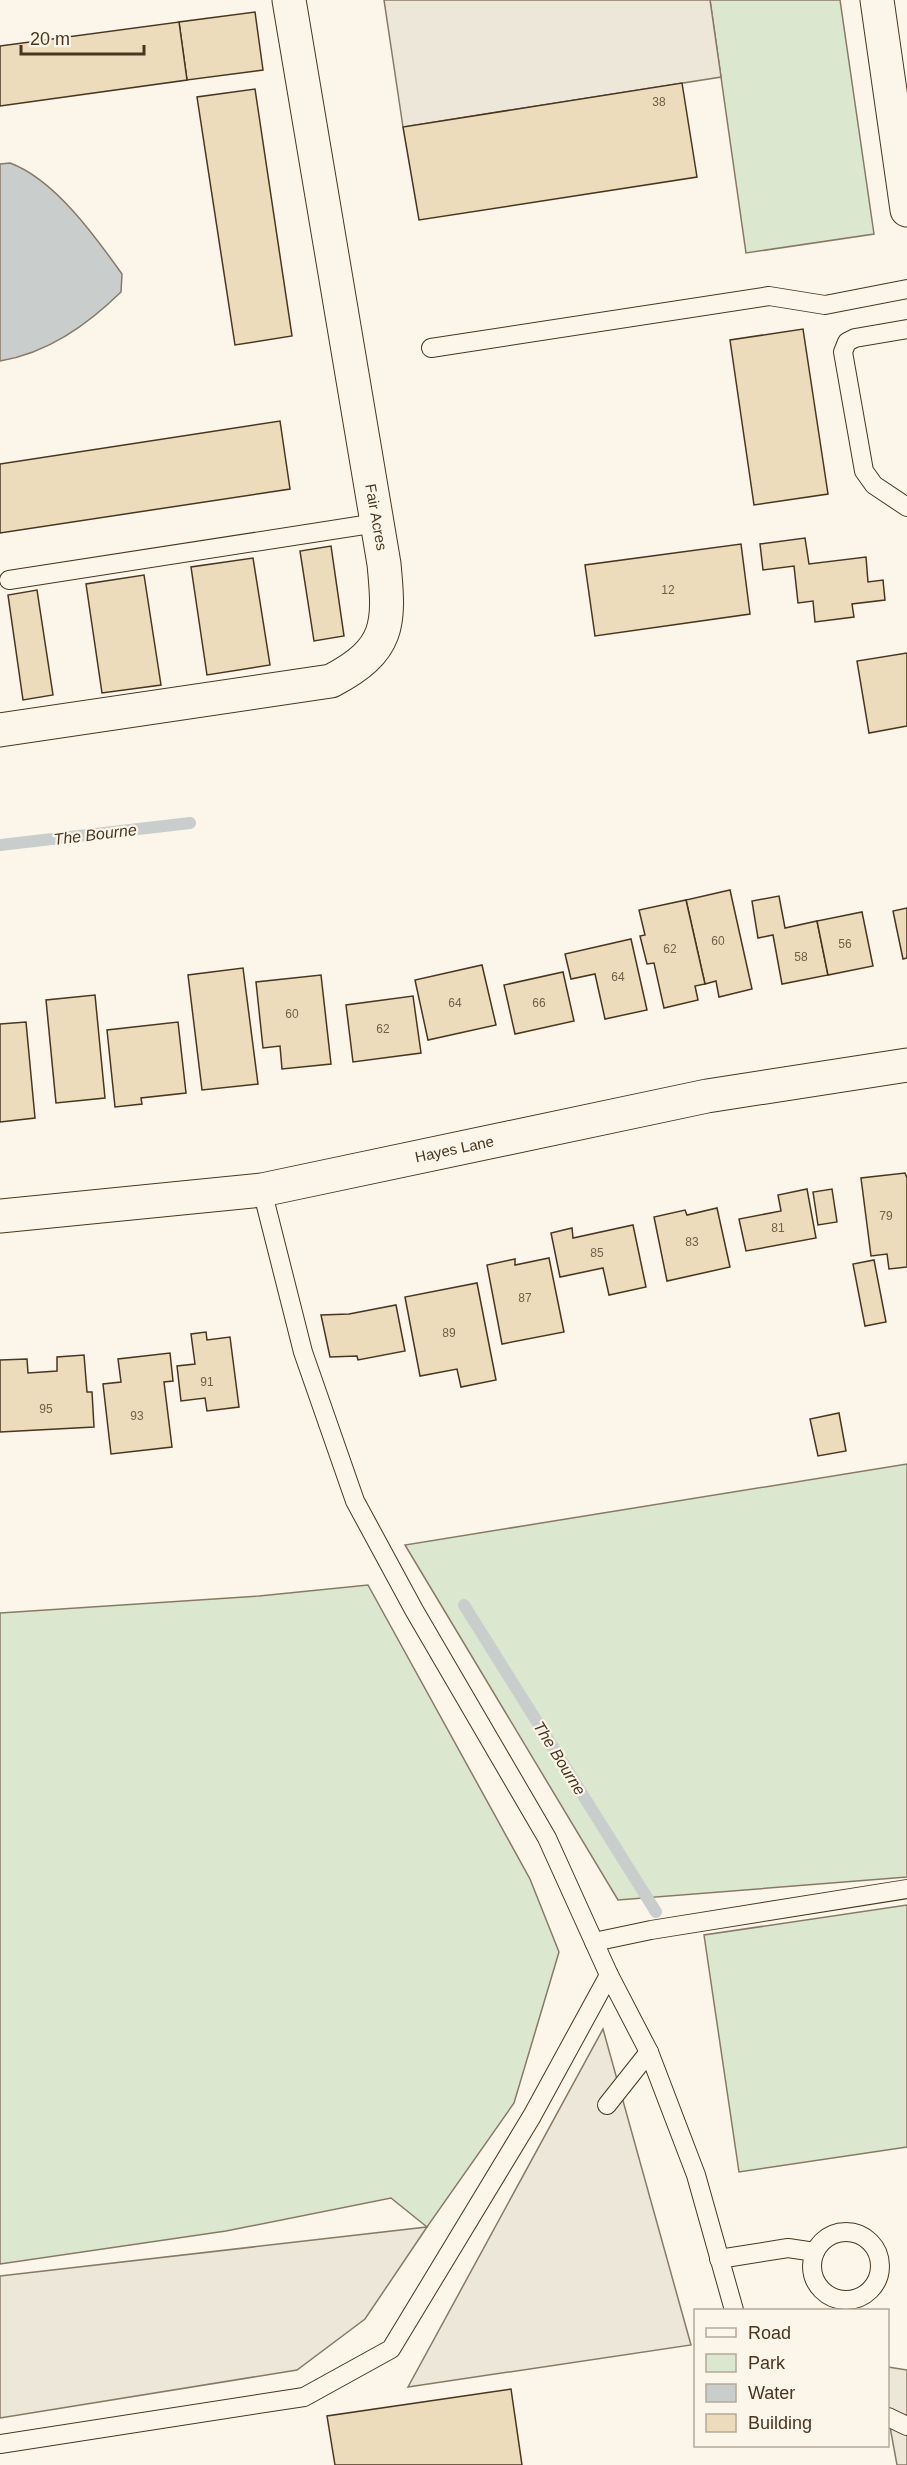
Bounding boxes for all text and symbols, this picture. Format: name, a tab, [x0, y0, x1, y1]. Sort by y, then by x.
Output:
scale bar	[21, 18, 144, 56]
text: 20 m	[30, 29, 70, 49]
house number: 38	[652, 95, 666, 109]
street label: Fair Acres	[362, 482, 391, 552]
house number: 12	[661, 583, 675, 597]
water label: The Bourne	[53, 821, 138, 848]
house number: 60	[711, 934, 725, 948]
house number: 56	[838, 937, 852, 951]
house number: 62	[663, 942, 677, 956]
house number: 58	[794, 950, 808, 964]
house number: 64	[611, 970, 625, 984]
house number: 64	[448, 996, 462, 1010]
house number: 66	[532, 996, 546, 1010]
house number: 60	[285, 1007, 299, 1021]
house number: 62	[376, 1022, 390, 1036]
street label: Hayes Lane	[413, 1132, 495, 1165]
house number: 79	[879, 1209, 893, 1223]
house number: 81	[771, 1221, 785, 1235]
house number: 83	[685, 1235, 699, 1249]
house number: 85	[590, 1246, 604, 1260]
house number: 87	[518, 1291, 532, 1305]
house number: 89	[442, 1326, 456, 1340]
house number: 91	[200, 1375, 214, 1389]
house number: 95	[39, 1402, 53, 1416]
house number: 93	[130, 1409, 144, 1423]
water label: The Bourne	[530, 1718, 589, 1798]
legend	[694, 2309, 889, 2447]
text: Road	[748, 2323, 791, 2343]
text: Park	[748, 2353, 786, 2373]
text: Water	[748, 2383, 795, 2403]
text: Building	[748, 2413, 812, 2433]

